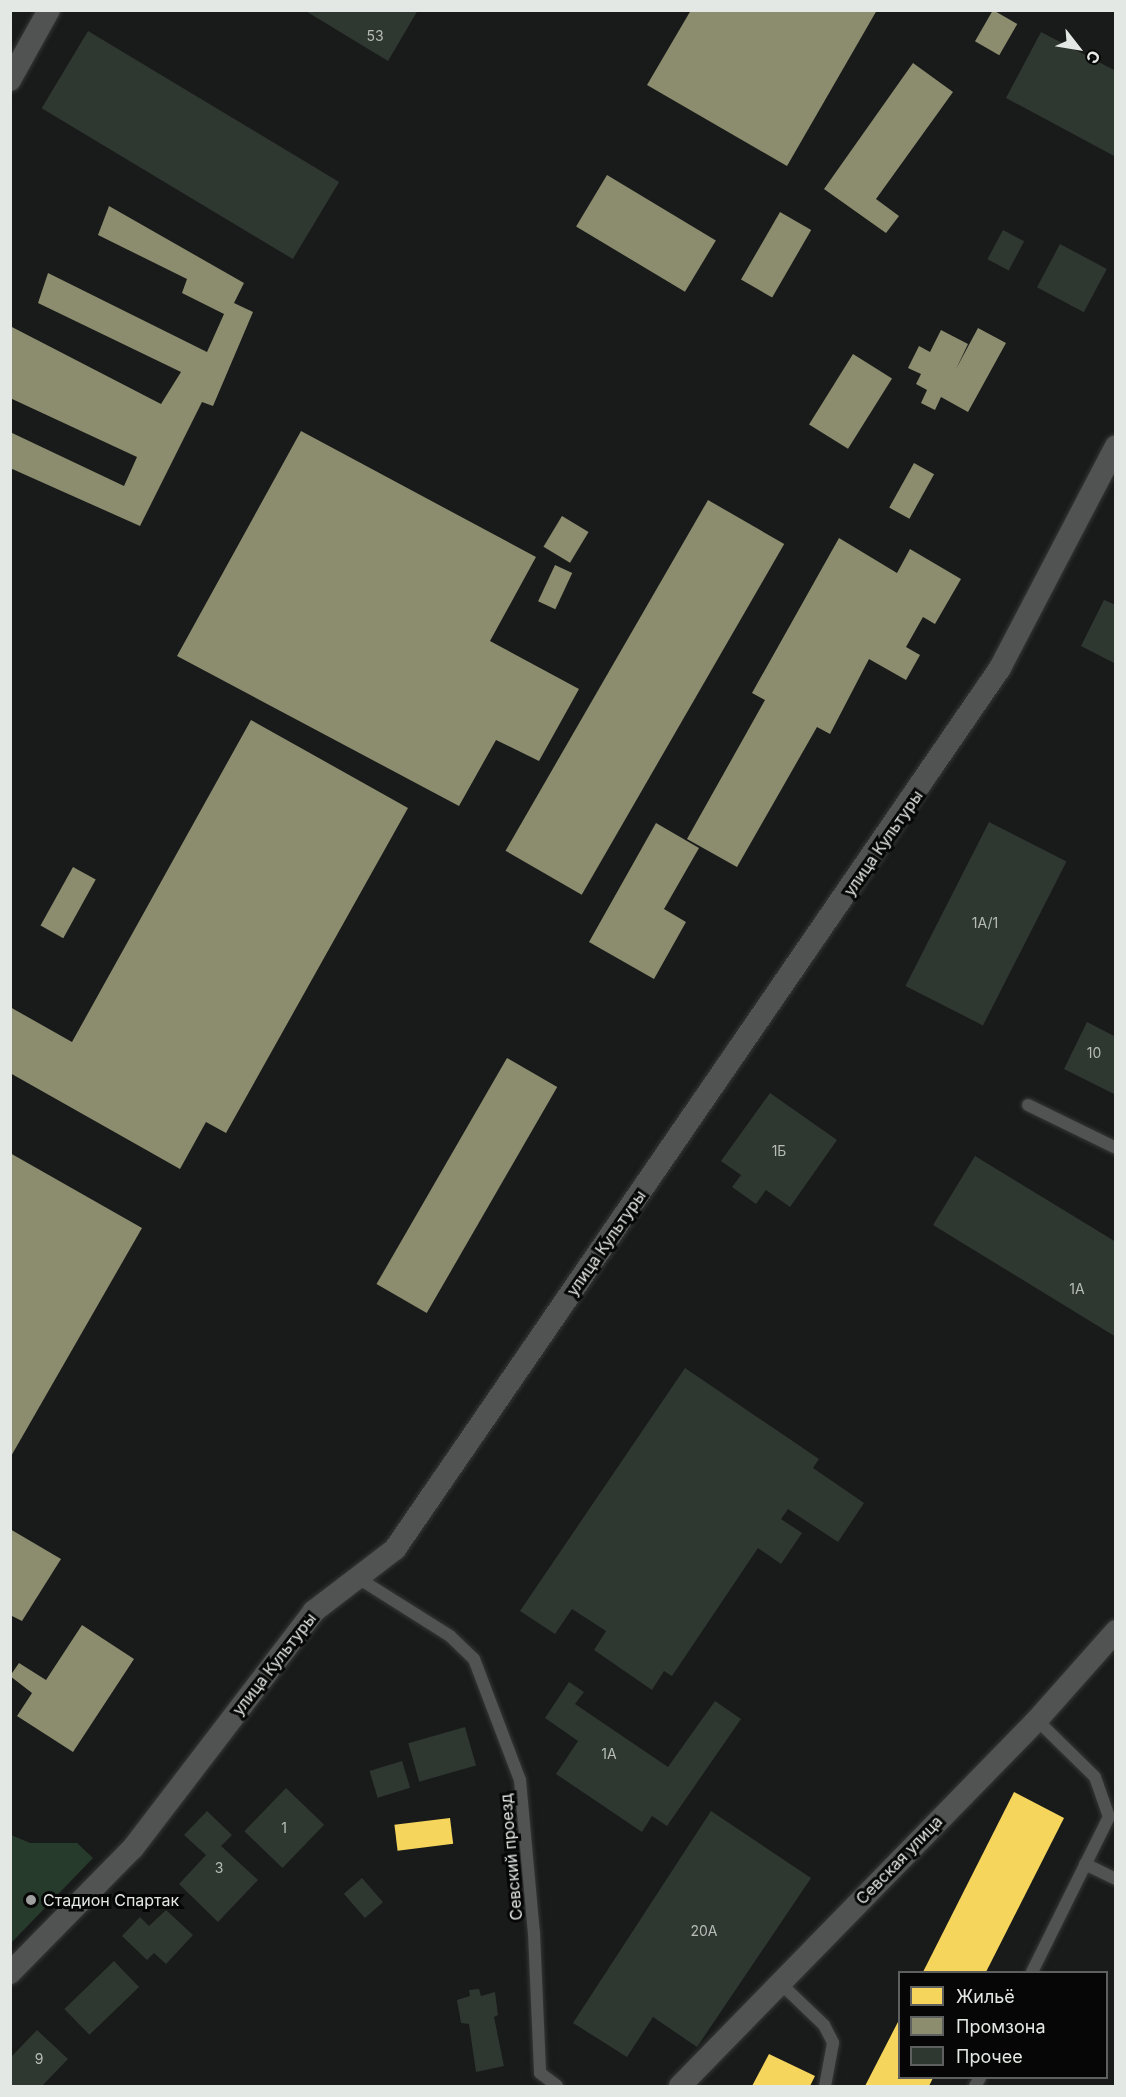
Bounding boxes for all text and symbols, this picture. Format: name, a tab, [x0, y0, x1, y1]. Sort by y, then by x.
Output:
north arrow	[1048, 18, 1108, 78]
house number: 53	[366, 28, 384, 44]
text: С	[1082, 47, 1105, 67]
street label: улица Культуры	[839, 787, 927, 899]
house number: 1А/1	[972, 915, 998, 931]
house number: 10	[1087, 1045, 1101, 1061]
house number: 1Б	[772, 1143, 786, 1159]
street label: улица Культуры	[562, 1187, 650, 1299]
house number: 1А	[1069, 1281, 1085, 1297]
street label: улица Культуры	[228, 1609, 320, 1719]
house number: 1А	[601, 1746, 617, 1762]
street label: Севский проезд	[496, 1793, 526, 1921]
street label: Севская улица	[852, 1812, 946, 1908]
house number: 1	[281, 1820, 287, 1836]
house number: 3	[215, 1860, 223, 1876]
place label: Стадион Спартак	[43, 1890, 179, 1910]
marker: Стадион Спартак	[24, 1893, 38, 1907]
house number: 20А	[690, 1923, 718, 1939]
legend	[898, 1971, 1108, 2079]
text: Жильё	[956, 1986, 1015, 2007]
text: Промзона	[956, 2016, 1046, 2037]
text: Прочее	[956, 2046, 1023, 2067]
house number: 9	[35, 2051, 43, 2067]

